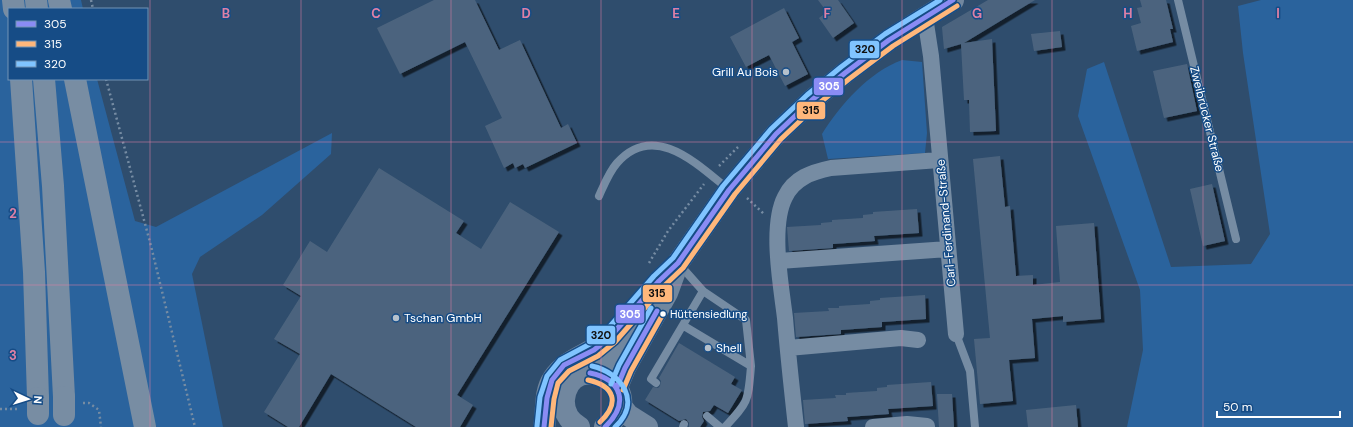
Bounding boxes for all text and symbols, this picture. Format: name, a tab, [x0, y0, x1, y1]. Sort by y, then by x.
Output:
text: B	[222, 5, 230, 22]
text: C	[371, 5, 381, 22]
text: D	[521, 5, 531, 22]
text: E	[672, 5, 680, 22]
text: F	[823, 5, 831, 22]
text: G	[972, 5, 982, 22]
text: H	[1123, 5, 1133, 22]
text: I	[1276, 5, 1280, 22]
legend	[8, 8, 148, 80]
text: 305	[44, 16, 67, 32]
text: 315	[44, 36, 62, 52]
line badge: 320	[849, 40, 880, 59]
text: 320	[855, 42, 876, 56]
text: 320	[44, 56, 66, 72]
place label: Grill Au Bois	[712, 64, 778, 80]
street label: Zweibrücker Straße	[1186, 65, 1228, 174]
marker: Grill Au Bois	[781, 67, 791, 77]
line badge: 305	[813, 77, 844, 96]
text: 305	[818, 79, 840, 93]
line badge: 315	[796, 101, 826, 120]
text: 315	[802, 103, 820, 117]
street label: Carl-Ferdinand-Straße	[932, 158, 960, 287]
text: 2	[9, 205, 17, 222]
line badge: 315	[642, 284, 673, 303]
text: 315	[648, 286, 666, 300]
line badge: 305	[615, 304, 645, 324]
text: 305	[619, 307, 641, 321]
place label: Hüttensiedlung	[670, 307, 747, 321]
marker: Hüttensiedlung	[658, 309, 668, 319]
place label: Tschan GmbH	[404, 310, 482, 326]
marker: Tschan GmbH	[391, 313, 401, 323]
line badge: 320	[586, 325, 616, 345]
text: 320	[591, 328, 612, 342]
place label: Shell	[716, 340, 742, 356]
marker: Shell	[703, 343, 713, 353]
text: 3	[9, 347, 17, 364]
north arrow	[8, 379, 48, 419]
scale bar	[1217, 393, 1340, 419]
text: N	[31, 395, 45, 404]
text: 50 m	[1223, 399, 1252, 415]

